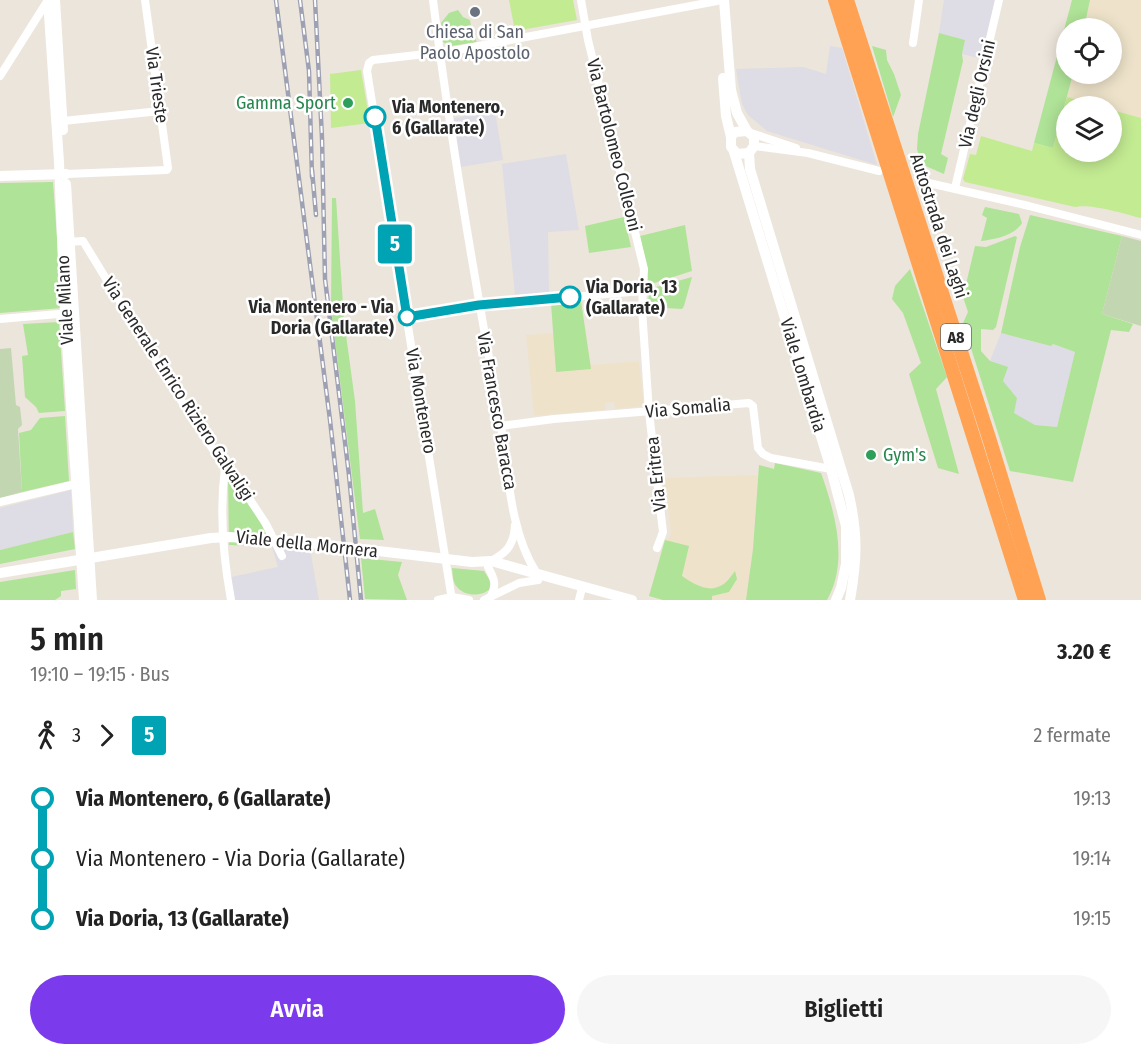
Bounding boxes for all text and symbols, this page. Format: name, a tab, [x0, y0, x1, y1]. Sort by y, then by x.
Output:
marker: Chiesa di San Paolo Apostolo	[468, 5, 482, 19]
map controls	[1056, 18, 1122, 162]
button: locate	[1056, 18, 1122, 84]
place label: Chiesa di San Paolo Apostolo	[420, 21, 530, 64]
street label: Via degli Orsini	[954, 38, 1000, 150]
street label: Via Trieste	[141, 46, 173, 124]
street label: Via Bartolomeo Colleoni	[582, 56, 646, 234]
place label: Gamma Sport	[236, 92, 336, 114]
marker: Gamma Sport	[341, 96, 355, 110]
place label: Via Montenero, 6 (Gallarate)	[391, 96, 504, 139]
button: layers	[1056, 96, 1122, 162]
marker: Via Montenero, 6 (Gallarate)	[364, 106, 386, 128]
street label: Autostrada dei Laghi	[905, 151, 973, 301]
line badge: 5	[376, 224, 414, 264]
text: 5	[390, 231, 400, 257]
street label: Viale Milano	[52, 255, 78, 345]
street label: Via Generale Enrico Riziero Galvaligi	[97, 273, 259, 505]
place label: Via Doria, 13 (Gallarate)	[585, 276, 678, 319]
marker: Via Doria, 13 (Gallarate)	[559, 286, 581, 308]
place label: Via Montenero - Via Doria (Gallarate)	[248, 296, 395, 339]
marker: Via Montenero - Via Doria (Gallarate)	[398, 308, 416, 326]
street label: Viale Lombardia	[775, 315, 831, 435]
road number: A8	[941, 324, 971, 350]
street label: Via Francesco Baracca	[472, 330, 522, 492]
street label: Via Montenero	[401, 347, 441, 455]
street label: Via Somalia	[644, 393, 732, 423]
street label: Via Eritrea	[641, 435, 671, 512]
place label: Gym's	[883, 444, 926, 466]
marker: Gym's	[864, 448, 878, 462]
street label: Viale della Mornera	[235, 526, 379, 562]
text: 5 min	[30, 619, 104, 659]
text: 3.20 €	[1057, 638, 1111, 665]
text: 19:10 – 19:15 · Bus	[30, 662, 170, 686]
icon: walk	[30, 719, 63, 752]
icon: forward	[90, 719, 123, 752]
text: 5	[144, 722, 154, 748]
text: 3	[72, 723, 81, 747]
text: 2 fermate	[1033, 723, 1111, 747]
text: Via Montenero, 6 (Gallarate)	[76, 785, 330, 812]
text: 19:13	[1073, 786, 1111, 810]
text: Via Montenero - Via Doria (Gallarate)	[76, 845, 405, 872]
text: 19:14	[1073, 846, 1111, 870]
text: Via Doria, 13 (Gallarate)	[76, 905, 289, 932]
text: 19:15	[1073, 906, 1111, 930]
button: Avvia	[30, 975, 565, 1044]
button: Biglietti	[577, 975, 1111, 1044]

